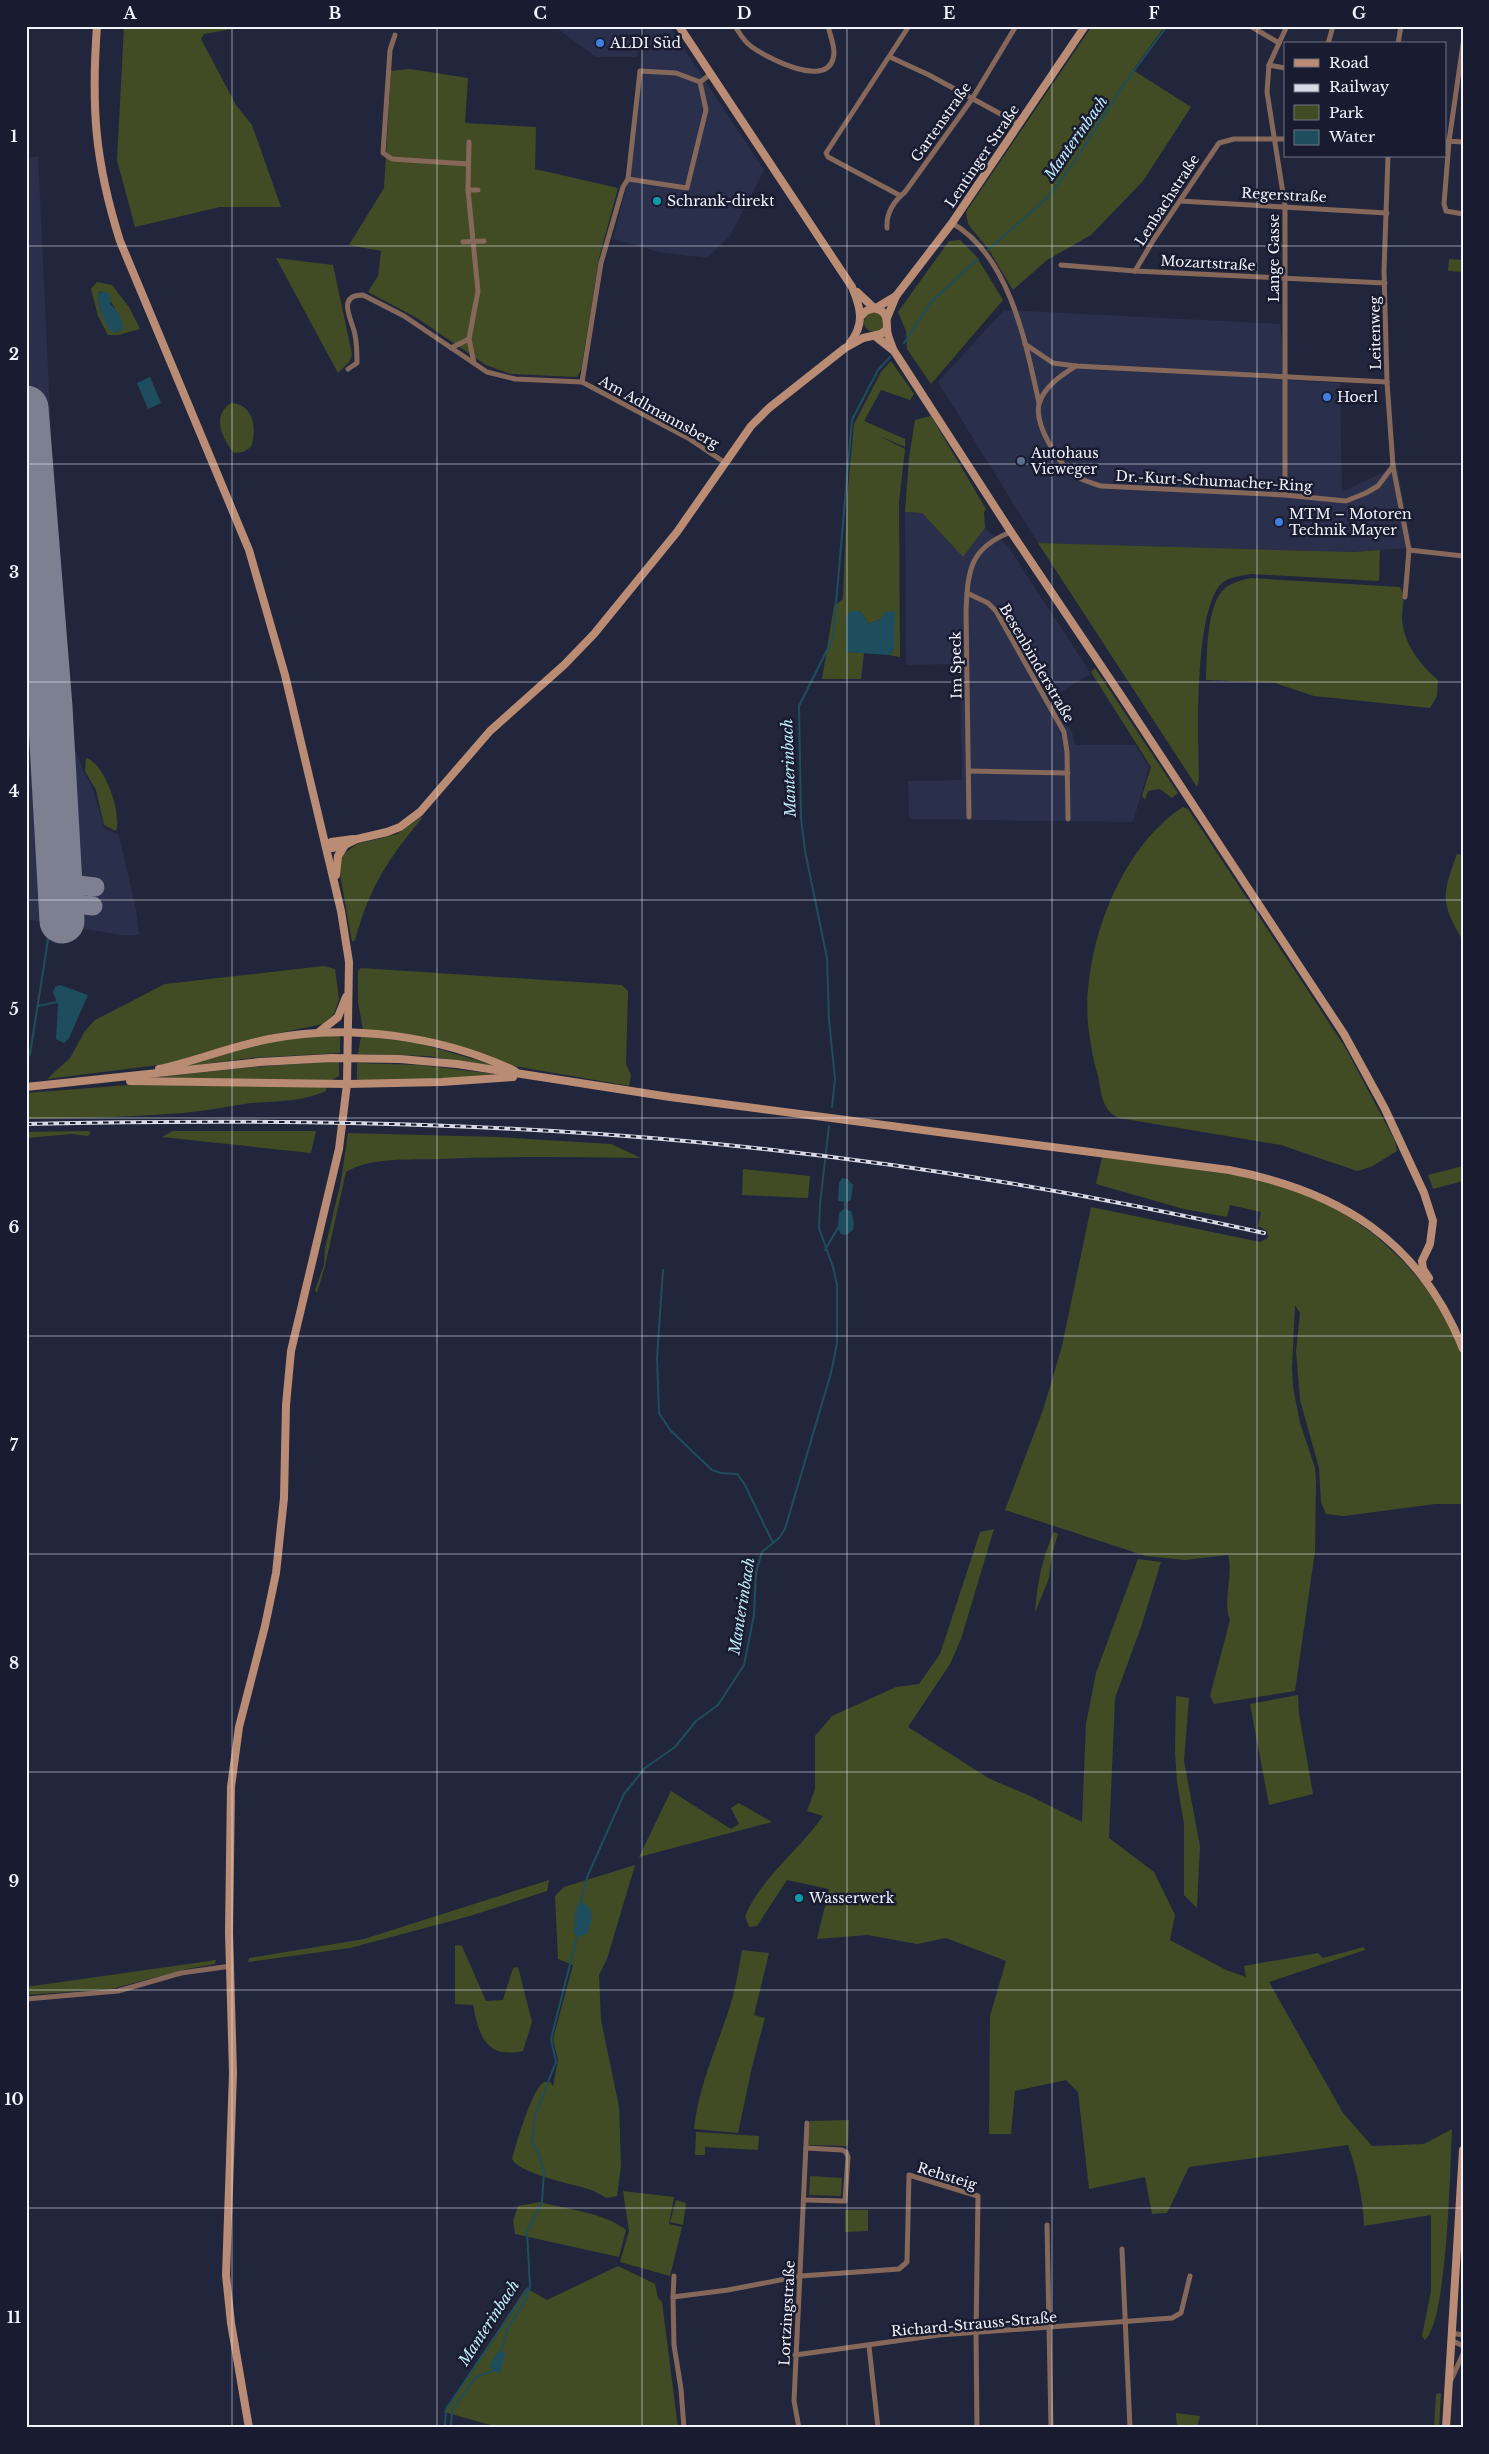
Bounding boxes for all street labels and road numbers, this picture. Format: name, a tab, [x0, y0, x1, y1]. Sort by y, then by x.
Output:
street label: Gartenstraße	[907, 79, 975, 165]
street label: Lentinger Straße	[941, 101, 1023, 211]
street label: Lenbachstraße	[1131, 151, 1203, 249]
street label: Regerstraße	[1241, 184, 1327, 206]
street label: Lange Gasse	[1265, 214, 1283, 302]
street label: Mozartstraße	[1160, 252, 1256, 274]
street label: Leitenweg	[1365, 295, 1385, 370]
street label: Am Adlmannsberg	[595, 371, 723, 453]
street label: Dr.-Kurt-Schumacher-Ring	[1115, 467, 1313, 495]
street label: Besenbinderstraße	[996, 600, 1078, 726]
street label: Im Speck	[946, 631, 966, 699]
street label: Rehsteig	[915, 2158, 980, 2194]
street label: Lortzingstraße	[775, 2260, 799, 2366]
street label: Richard-Strauss-Straße	[890, 2308, 1058, 2340]

